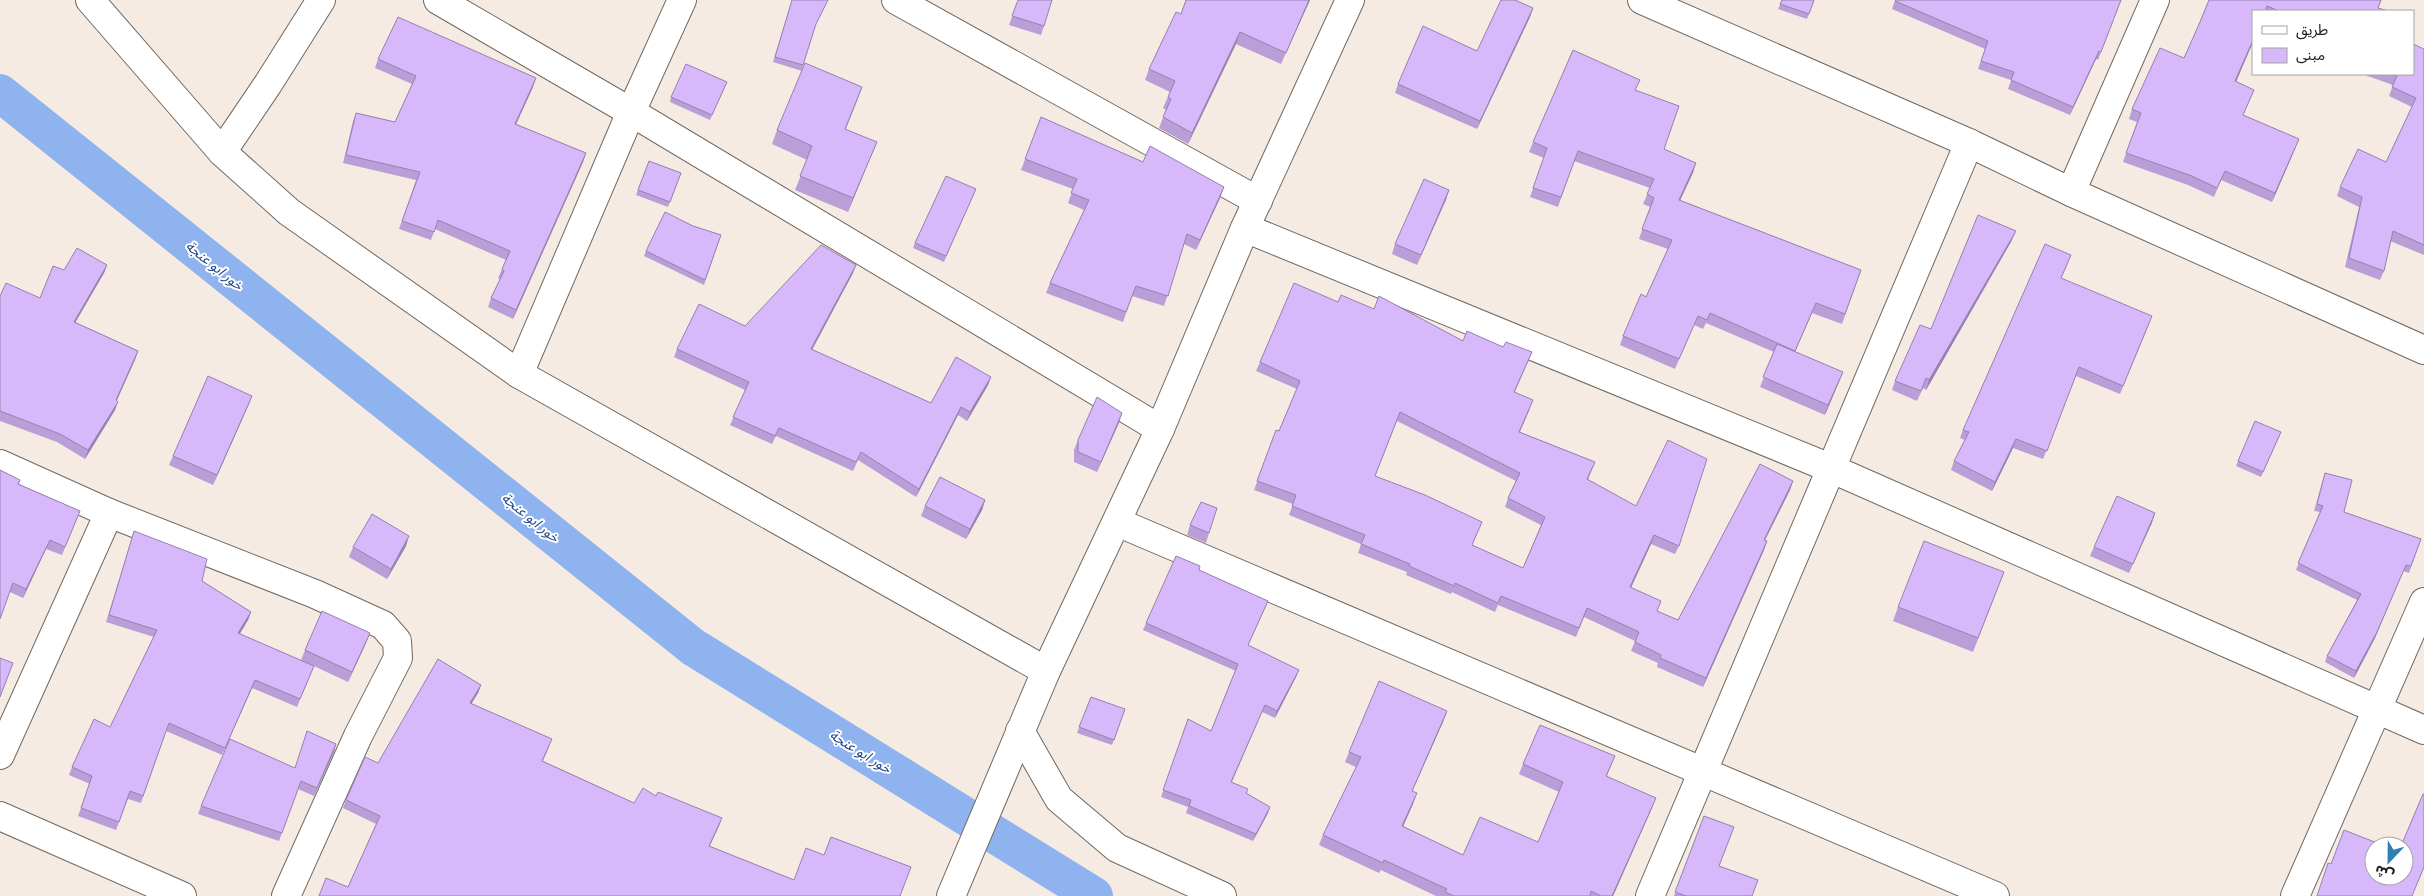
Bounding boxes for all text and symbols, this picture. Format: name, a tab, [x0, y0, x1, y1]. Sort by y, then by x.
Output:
legend	[2252, 10, 2414, 75]
text: طريق	[2296, 20, 2328, 40]
text: مبنى	[2296, 45, 2325, 64]
water label: خور ابو عنجة	[182, 237, 248, 295]
water label: خور ابو عنجة	[498, 489, 564, 547]
water label: خور ابو عنجة	[827, 725, 895, 778]
north arrow	[2364, 836, 2414, 886]
text: ش	[2372, 862, 2396, 885]

